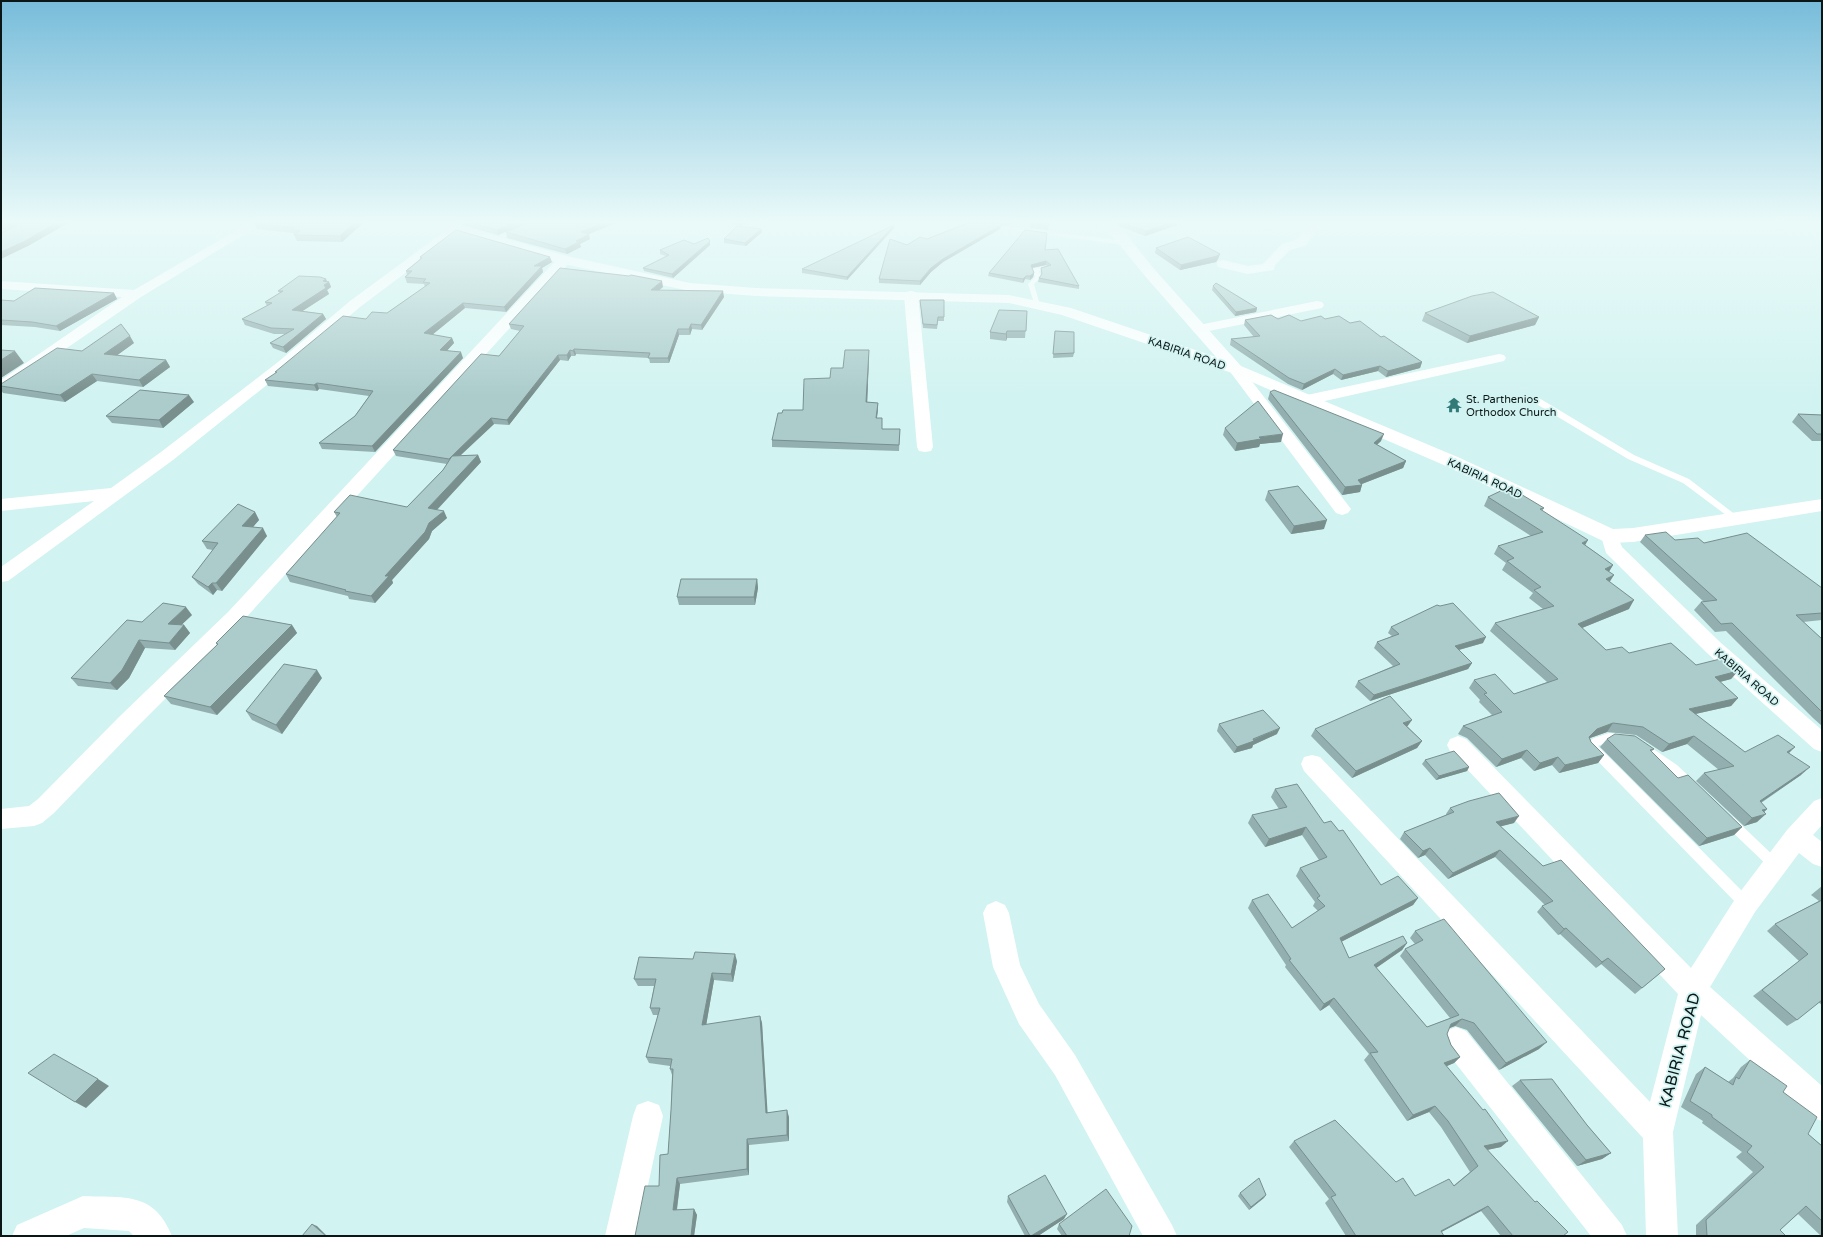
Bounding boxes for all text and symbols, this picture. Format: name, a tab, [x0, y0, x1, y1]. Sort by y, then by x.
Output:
street label: KABIRIA ROAD	[1146, 334, 1227, 373]
place label: St. Parthenios Orthodox Church	[1466, 393, 1557, 419]
temple icon: St. Parthenios Orthodox Church	[1445, 396, 1463, 414]
street label: KABIRIA ROAD	[1445, 455, 1524, 502]
street label: KABIRIA ROAD	[1712, 646, 1782, 709]
street label: KABIRIA ROAD	[1655, 991, 1705, 1110]

